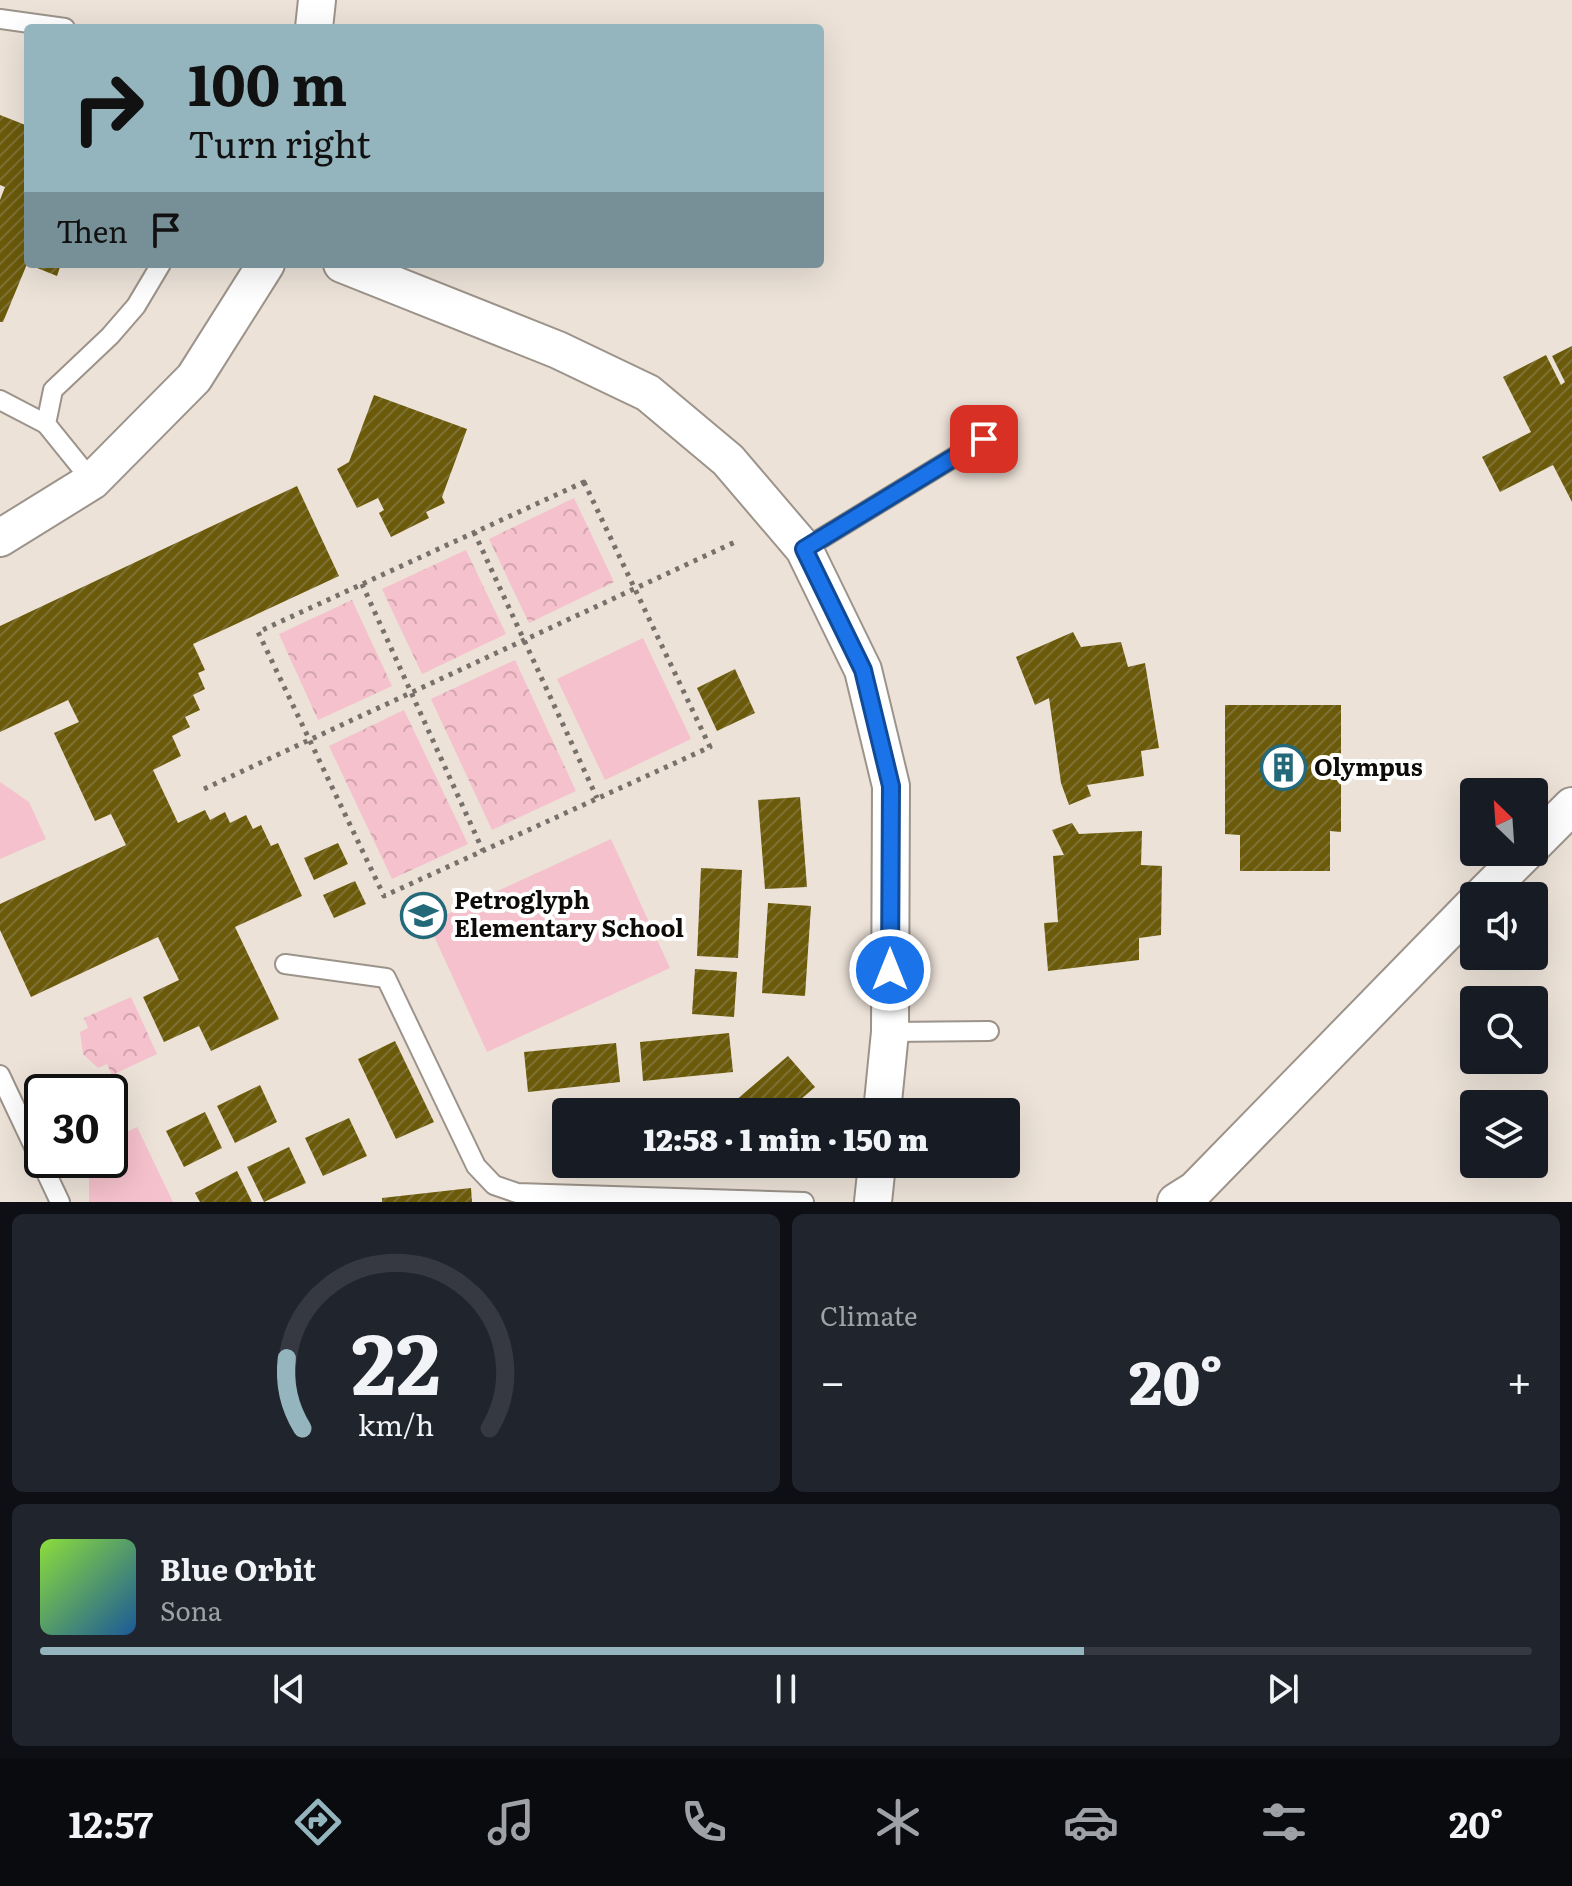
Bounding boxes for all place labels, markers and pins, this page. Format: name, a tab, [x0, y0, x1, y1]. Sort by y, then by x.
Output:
pin	[950, 405, 1018, 473]
building icon: Olympus	[1259, 744, 1307, 792]
place label: Olympus	[1314, 748, 1423, 783]
place label: Petroglyph Elementary School	[454, 881, 684, 944]
school or university icon: Petroglyph Elementary School	[399, 891, 447, 939]

